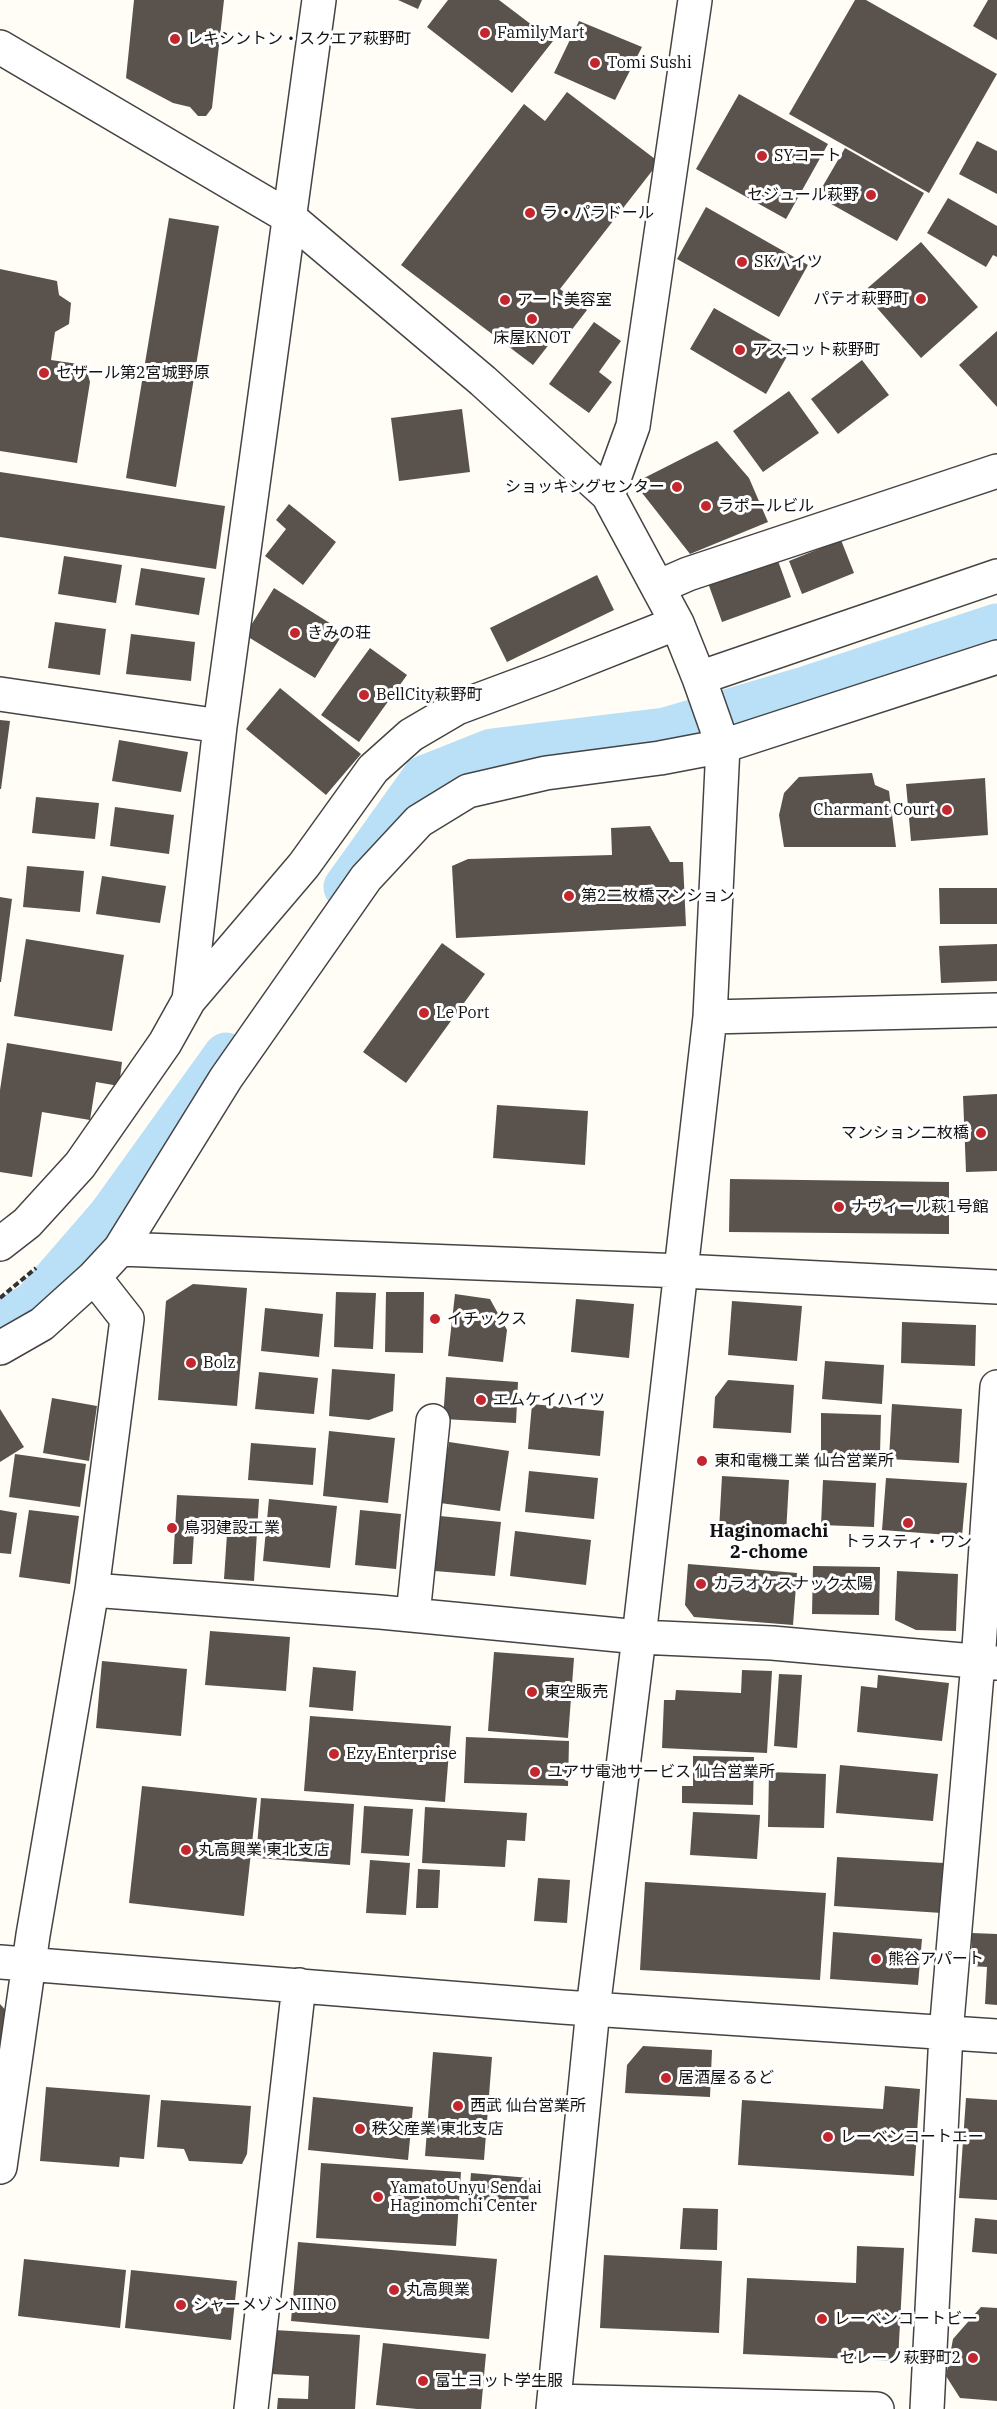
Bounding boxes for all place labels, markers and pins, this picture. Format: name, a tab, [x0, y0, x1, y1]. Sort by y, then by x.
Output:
place label: FamilyMart	[497, 23, 584, 43]
marker: FamilyMart	[478, 26, 492, 40]
place label: レキシントン・スクエア萩野町	[187, 29, 411, 49]
marker: レキシントン・スクエア萩野町	[168, 32, 182, 46]
place label: Tomi Sushi	[607, 53, 692, 73]
marker: Tomi Sushi	[588, 56, 602, 70]
place label: SYコート	[774, 146, 841, 166]
marker: SYコート	[755, 149, 769, 163]
place label: セジュール萩野	[747, 185, 859, 205]
marker: セジュール萩野	[864, 188, 878, 202]
place label: ラ・パラドール	[542, 203, 654, 223]
marker: ラ・パラドール	[523, 206, 537, 220]
place label: SKハイツ	[754, 252, 823, 272]
marker: SKハイツ	[735, 255, 749, 269]
place label: パテオ萩野町	[813, 289, 909, 309]
place label: アート美容室	[517, 290, 612, 310]
marker: パテオ萩野町	[914, 292, 928, 306]
marker: アート美容室	[498, 293, 512, 307]
marker: 床屋KNOT	[525, 312, 539, 326]
place label: 床屋KNOT	[493, 328, 571, 348]
place label: アスコット萩野町	[752, 340, 880, 360]
marker: アスコット萩野町	[733, 343, 747, 357]
place label: セザール第2宮城野原	[56, 363, 210, 383]
marker: セザール第2宮城野原	[37, 366, 51, 380]
place label: ショッキングセンター	[505, 477, 665, 497]
marker: ショッキングセンター	[670, 480, 684, 494]
place label: ラポールビル	[718, 496, 814, 516]
marker: ラポールビル	[699, 499, 713, 513]
place label: きみの荘	[307, 623, 371, 643]
marker: きみの荘	[288, 626, 302, 640]
place label: BellCity萩野町	[376, 685, 483, 705]
marker: BellCity萩野町	[357, 688, 371, 702]
place label: Charmant Court	[813, 800, 935, 820]
marker: Charmant Court	[940, 803, 954, 817]
place label: 第2二枚橋マンション	[581, 886, 735, 906]
marker: 第2二枚橋マンション	[562, 889, 576, 903]
place label: Le Port	[436, 1003, 489, 1023]
marker: Le Port	[417, 1006, 431, 1020]
place label: マンション二枚橋	[841, 1123, 969, 1143]
marker: マンション二枚橋	[974, 1126, 988, 1140]
place label: ナヴィール萩1号館	[851, 1197, 989, 1217]
marker: ナヴィール萩1号館	[832, 1200, 846, 1214]
place label: イチックス	[447, 1309, 527, 1329]
marker: イチックス	[428, 1312, 442, 1326]
place label: Bolz	[203, 1353, 236, 1373]
marker: Bolz	[184, 1356, 198, 1370]
place label: エムケイハイツ	[493, 1390, 605, 1410]
marker: エムケイハイツ	[474, 1393, 488, 1407]
place label: 東和電機工業 仙台営業所	[714, 1451, 894, 1471]
marker: 東和電機工業 仙台営業所	[695, 1454, 709, 1468]
marker: トラスティ・ワン	[901, 1516, 915, 1530]
place label: 鳥羽建設工業	[184, 1518, 280, 1538]
marker: 鳥羽建設工業	[165, 1521, 179, 1535]
place label: トラスティ・ワン	[844, 1532, 972, 1552]
place label: カラオケスナック太陽	[713, 1574, 873, 1594]
marker: カラオケスナック太陽	[694, 1577, 708, 1591]
place label: 東空販売	[544, 1682, 608, 1702]
marker: 東空販売	[525, 1685, 539, 1699]
place label: Ezy Enterprise	[346, 1744, 457, 1764]
marker: Ezy Enterprise	[327, 1747, 341, 1761]
place label: ユアサ電池サービス 仙台営業所	[547, 1762, 775, 1782]
marker: ユアサ電池サービス 仙台営業所	[528, 1765, 542, 1779]
place label: 丸高興業 東北支店	[198, 1840, 330, 1860]
marker: 丸高興業 東北支店	[179, 1843, 193, 1857]
place label: 熊谷アパート	[888, 1949, 984, 1969]
marker: 熊谷アパート	[869, 1952, 883, 1966]
place label: 居酒屋るるど	[678, 2068, 774, 2088]
marker: 居酒屋るるど	[659, 2071, 673, 2085]
place label: 西武 仙台営業所	[470, 2096, 586, 2116]
marker: 西武 仙台営業所	[451, 2099, 465, 2113]
place label: 秩父産業 東北支店	[372, 2119, 504, 2139]
marker: 秩父産業 東北支店	[353, 2122, 367, 2136]
place label: レーベンコートエー	[840, 2127, 984, 2147]
marker: レーベンコートエー	[821, 2130, 835, 2144]
place label: YamatoUnyu Sendai Haginomchi Center	[390, 2178, 542, 2216]
marker: YamatoUnyu Sendai Haginomchi Center	[371, 2190, 385, 2204]
place label: 丸高興業	[406, 2280, 470, 2300]
marker: 丸高興業	[387, 2283, 401, 2297]
place label: シャーメゾンNIINO	[193, 2295, 336, 2315]
marker: シャーメゾンNIINO	[174, 2298, 188, 2312]
place label: レーベンコートビー	[834, 2309, 978, 2329]
marker: レーベンコートビー	[815, 2312, 829, 2326]
place label: セレーノ萩野町2	[839, 2348, 961, 2368]
marker: セレーノ萩野町2	[966, 2351, 980, 2365]
place label: 富士ヨット学生服	[435, 2371, 563, 2391]
marker: 富士ヨット学生服	[416, 2374, 430, 2388]

